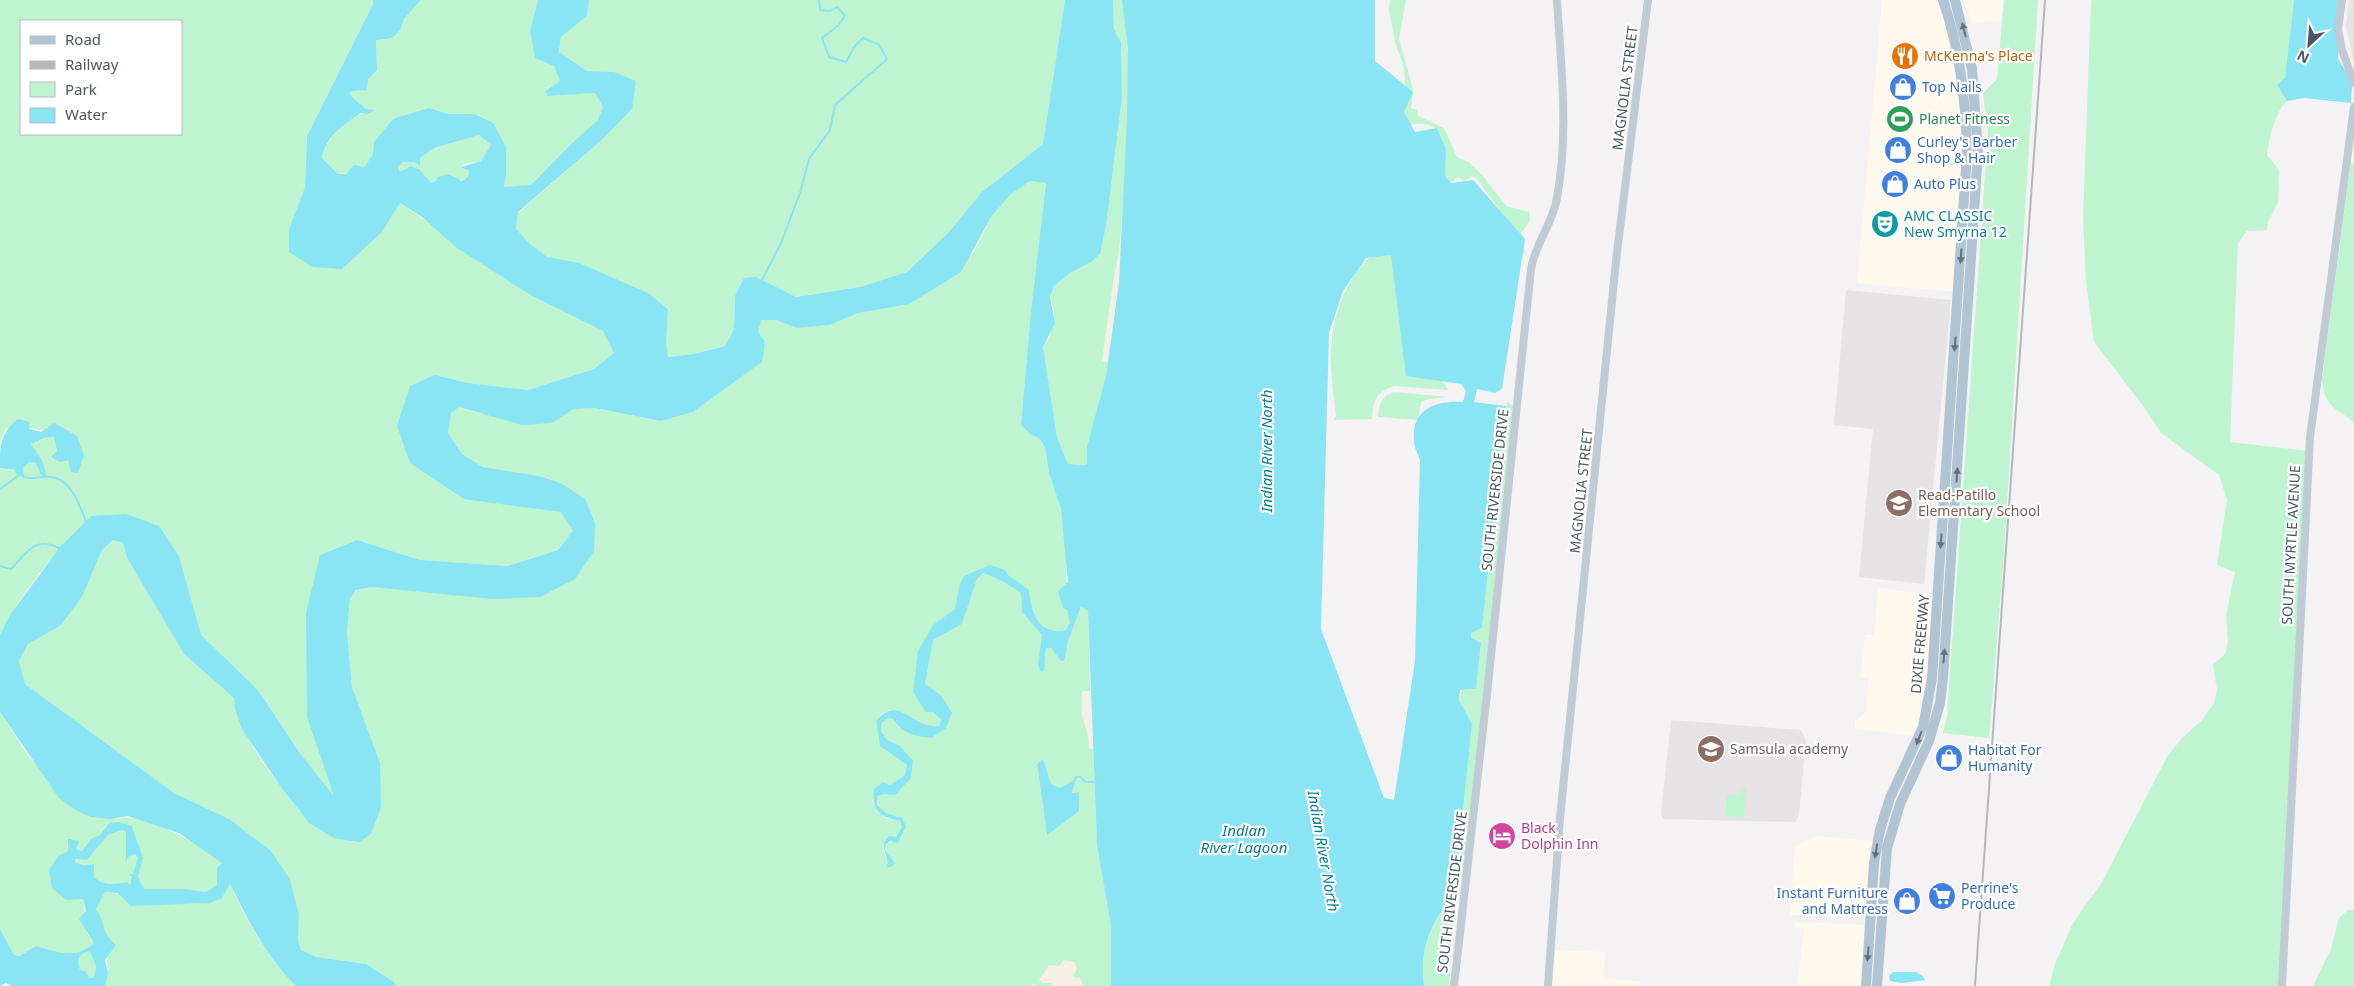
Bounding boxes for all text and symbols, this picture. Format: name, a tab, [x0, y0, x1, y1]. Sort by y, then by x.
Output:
legend	[20, 20, 182, 135]
north arrow	[2284, 20, 2334, 70]
one-way arrow	[1960, 23, 1968, 38]
street label: MAGNOLIA STREET	[1607, 24, 1642, 151]
text: Road	[65, 29, 101, 49]
restaurant icon: McKenna's Place	[1890, 41, 1920, 71]
place label: McKenna's Place	[1924, 46, 2033, 65]
text: N	[2294, 46, 2312, 68]
text: Railway	[65, 54, 119, 74]
shop icon: Top Nails	[1888, 72, 1918, 102]
place label: Top Nails	[1922, 77, 1982, 96]
text: Park	[65, 79, 97, 99]
text: Water	[65, 104, 107, 124]
sports icon: Planet Fitness	[1885, 104, 1915, 134]
place label: Planet Fitness	[1919, 109, 2010, 128]
place label: Curley's Barber Shop & Hair	[1917, 132, 2018, 167]
shop icon: Curley's Barber Shop & Hair	[1883, 135, 1913, 165]
shop icon: Auto Plus	[1880, 169, 1910, 199]
place label: Auto Plus	[1914, 174, 1976, 193]
place label: AMC CLASSIC New Smyrna 12	[1904, 206, 2007, 241]
theatre icon: AMC CLASSIC New Smyrna 12	[1870, 209, 1900, 239]
one-way arrow	[1957, 248, 1965, 264]
one-way arrow	[1951, 336, 1959, 352]
water label: Indian River North	[1256, 390, 1276, 513]
street label: SOUTH RIVERSIDE DRIVE	[1477, 408, 1512, 572]
street label: MAGNOLIA STREET	[1565, 427, 1597, 554]
street label: SOUTH MYRTLE AVENUE	[2277, 465, 2304, 625]
one-way arrow	[1953, 467, 1961, 483]
place label: Read-Patillo Elementary School	[1918, 485, 2040, 520]
school or university icon: Read-Patillo Elementary School	[1884, 488, 1914, 518]
one-way arrow	[1937, 533, 1945, 549]
street label: DIXIE FREEWAY	[1906, 594, 1933, 694]
one-way arrow	[1941, 648, 1949, 664]
one-way arrow	[1914, 731, 1922, 745]
school or university icon: Samsula academy	[1696, 734, 1726, 764]
place label: Samsula academy	[1730, 739, 1849, 758]
place label: Habitat For Humanity	[1968, 740, 2042, 775]
shop icon: Habitat For Humanity	[1934, 743, 1964, 773]
water label: Indian River North	[1303, 788, 1344, 913]
street label: SOUTH RIVERSIDE DRIVE	[1432, 810, 1471, 974]
place label: Black Dolphin Inn	[1521, 818, 1599, 853]
water label: Indian River Lagoon	[1201, 820, 1287, 857]
hotel icon: Black Dolphin Inn	[1487, 821, 1517, 851]
one-way arrow	[1871, 844, 1879, 860]
place label: Perrine's Produce	[1961, 878, 2019, 913]
supermarket icon: Perrine's Produce	[1927, 881, 1957, 911]
place label: Instant Furniture and Mattress	[1777, 883, 1888, 918]
shop icon: Instant Furniture and Mattress	[1892, 886, 1922, 916]
one-way arrow	[1863, 946, 1871, 962]

